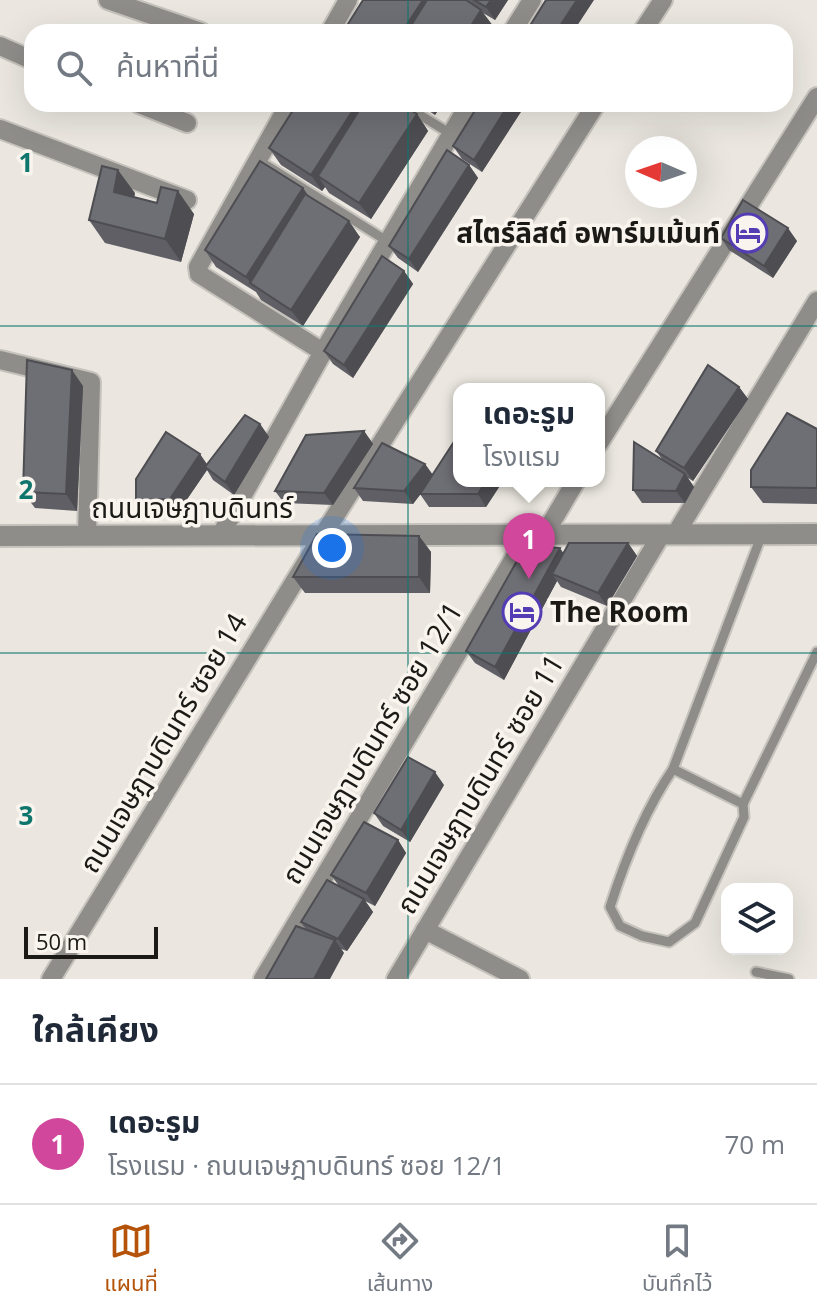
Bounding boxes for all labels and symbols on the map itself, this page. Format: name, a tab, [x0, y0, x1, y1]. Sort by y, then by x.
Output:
north arrow	[625, 136, 697, 208]
text: 1	[19, 144, 33, 180]
hotel icon: สไตร์ลิสต์ อพาร์มเม้นท์	[727, 212, 769, 254]
place label: สไตร์ลิสต์ อพาร์มเม้นท์	[456, 213, 720, 251]
text: 2	[19, 471, 34, 507]
street label: ถนนเจษฎาบดินทร์	[91, 488, 294, 526]
pin: 1	[503, 513, 555, 579]
your location	[312, 528, 352, 568]
hotel icon: The Room	[501, 591, 543, 633]
place label: The Room	[550, 592, 689, 630]
street label: ถนนเจษฎาบดินทร์ ซอย 12/1	[272, 594, 471, 891]
street label: ถนนเจษฎาบดินทร์ ซอย 14	[69, 606, 255, 879]
street label: ถนนเจษฎาบดินทร์ ซอย 11	[386, 647, 572, 920]
text: 3	[19, 797, 33, 833]
scale bar	[24, 923, 158, 959]

